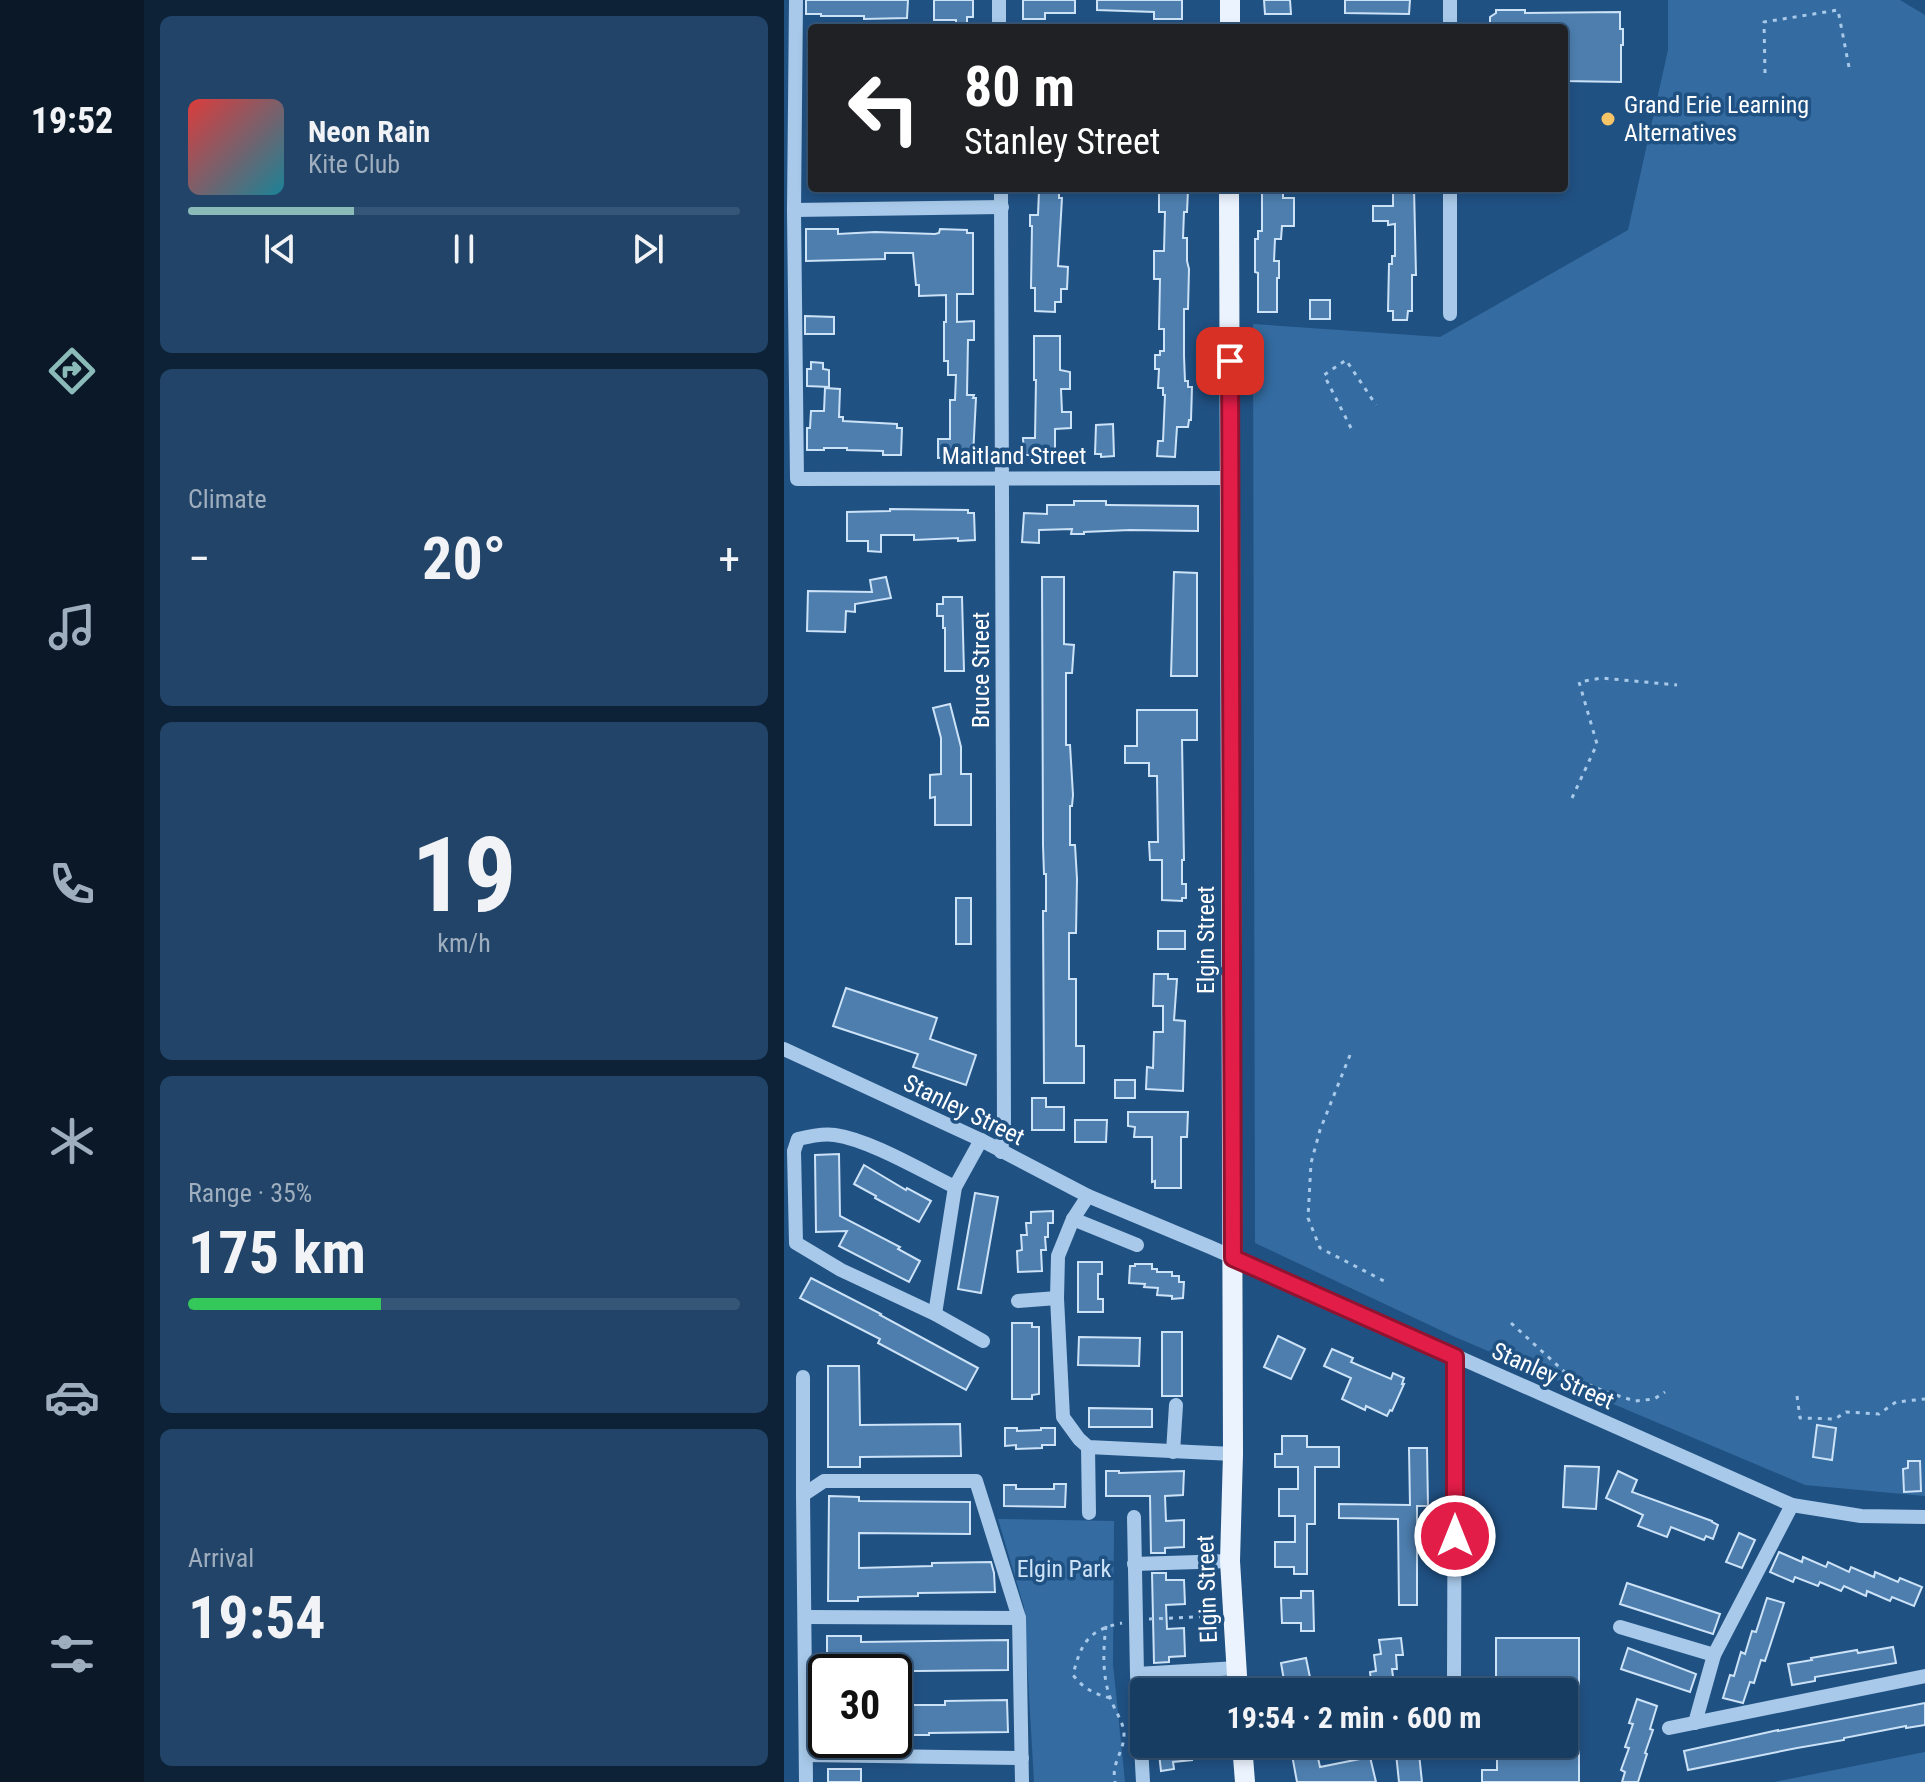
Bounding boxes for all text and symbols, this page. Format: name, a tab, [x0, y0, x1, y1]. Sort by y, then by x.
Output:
text: 80 m	[964, 54, 1075, 120]
icon: left	[832, 56, 936, 160]
place label: Grand Erie Learning Alternatives	[1624, 91, 1809, 147]
text: 19:52	[31, 100, 113, 142]
marker: Grand Erie Learning Alternatives	[1599, 110, 1617, 128]
text: Neon Rain	[308, 114, 430, 149]
text: Stanley Street	[964, 121, 1161, 163]
text: Kite Club	[308, 149, 400, 179]
icon: previous	[258, 227, 302, 271]
icon: pause	[442, 227, 486, 271]
icon: next	[626, 227, 670, 271]
pin	[1196, 327, 1264, 395]
icon: arrive	[1208, 339, 1252, 383]
icon: directions	[44, 343, 100, 399]
street label: Maitland Street	[942, 442, 1086, 470]
text: Climate	[188, 484, 267, 514]
text: 20°	[422, 523, 506, 594]
text: −	[188, 533, 210, 585]
text: +	[718, 533, 740, 585]
icon: music	[44, 599, 100, 655]
street label: Bruce Street	[967, 612, 995, 728]
text: 19	[411, 815, 517, 936]
icon: phone	[44, 856, 100, 912]
street label: Elgin Street	[1192, 886, 1220, 994]
text: km/h	[437, 928, 491, 958]
street label: Stanley Street	[899, 1069, 1029, 1151]
icon: climate	[44, 1113, 100, 1169]
text: Range · 35%	[188, 1178, 312, 1208]
text: 175 km	[188, 1217, 366, 1288]
street label: Stanley Street	[1487, 1337, 1619, 1415]
icon: car	[44, 1369, 100, 1425]
position arrow	[1413, 1494, 1497, 1578]
street label: Elgin Street	[1191, 1534, 1223, 1644]
text: Arrival	[188, 1543, 254, 1573]
park label: Elgin Park	[1017, 1555, 1112, 1583]
text: 19:54	[188, 1582, 326, 1653]
icon: filters	[44, 1626, 100, 1682]
speed limit sign: 30	[808, 1654, 912, 1758]
text: 19:54 · 2 min · 600 m	[1227, 1700, 1481, 1735]

